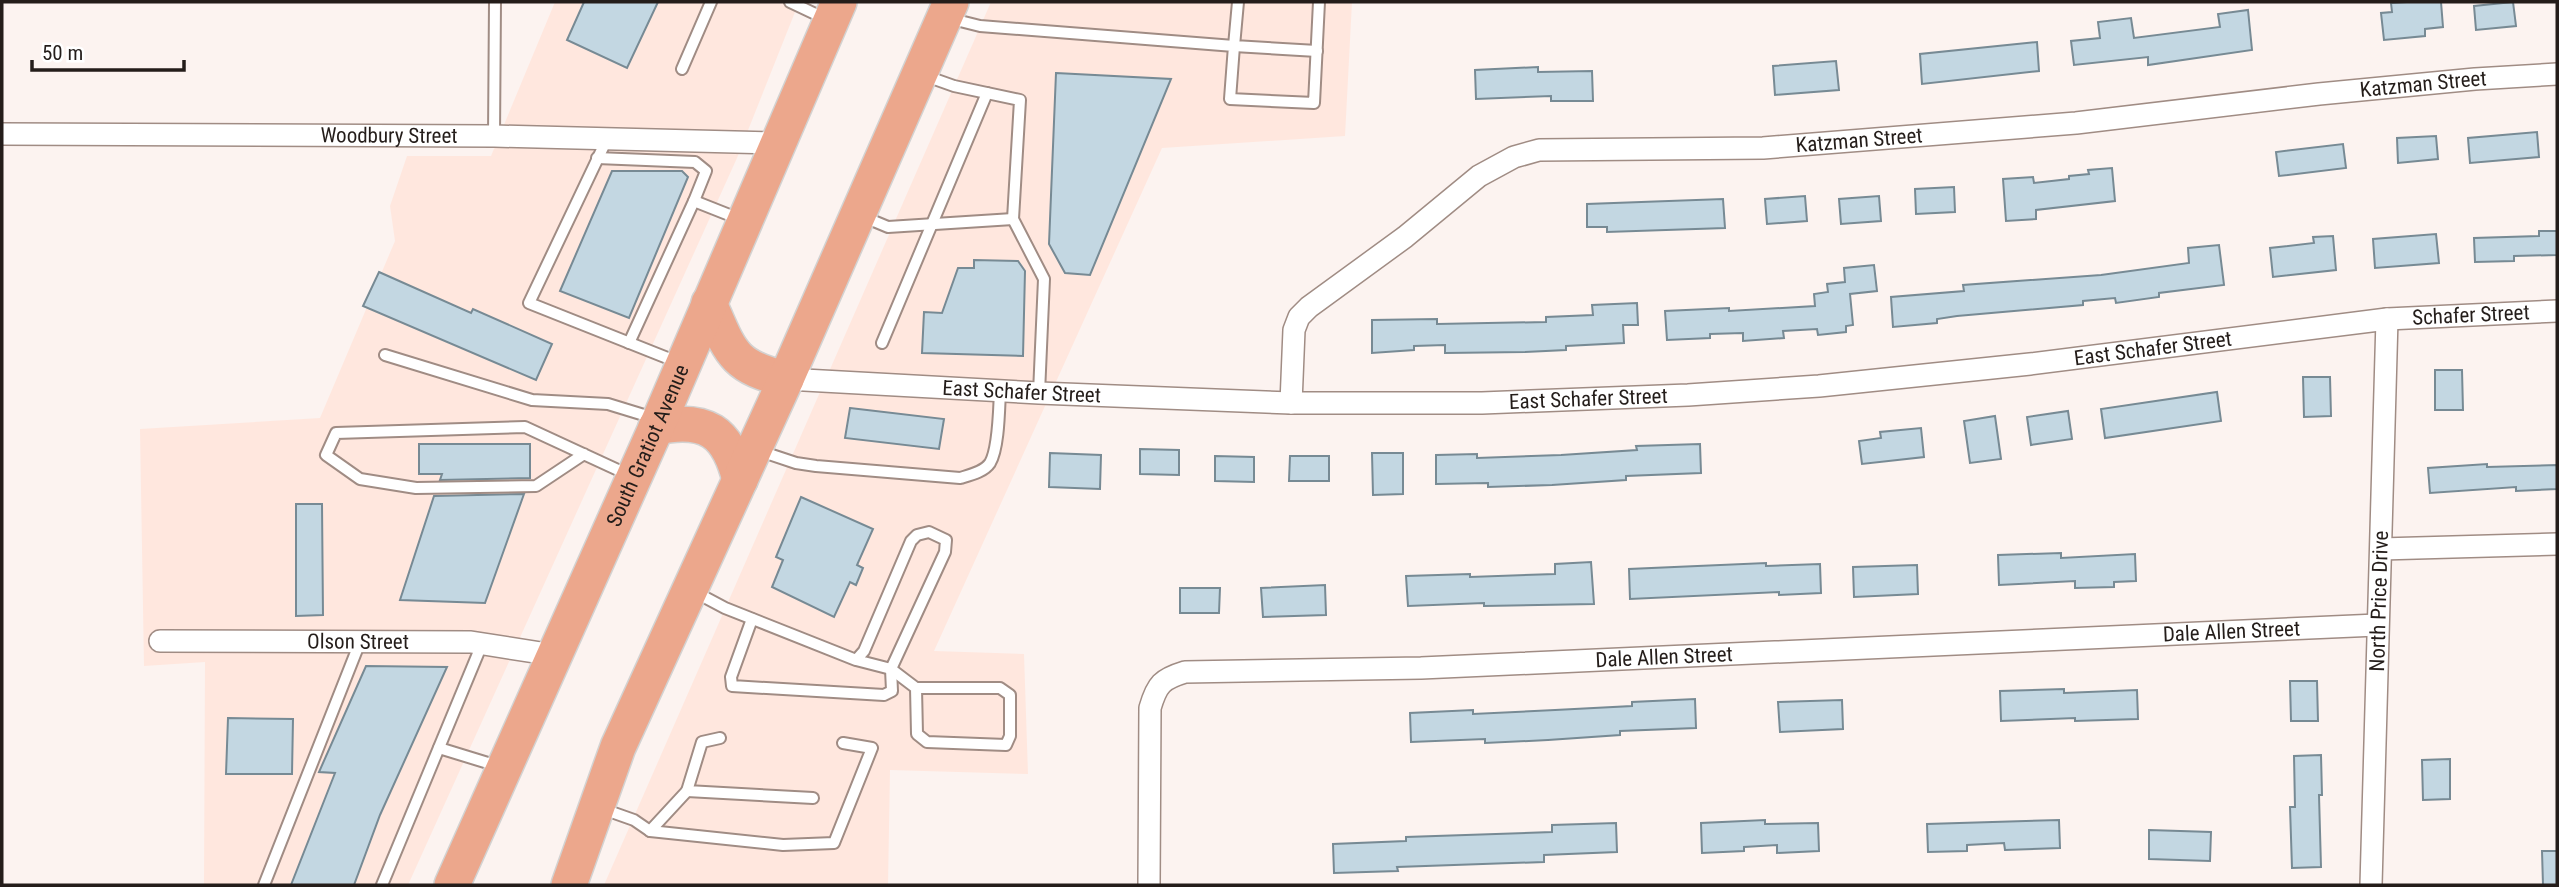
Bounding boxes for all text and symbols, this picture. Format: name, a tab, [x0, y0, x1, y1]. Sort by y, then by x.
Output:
scale bar	[32, 28, 184, 72]
text: 50 m	[42, 41, 83, 65]
street label: Katzman Street	[2359, 66, 2487, 102]
street label: Woodbury Street	[320, 123, 458, 148]
street label: Katzman Street	[1795, 123, 1923, 157]
street label: Schafer Street	[2412, 300, 2530, 330]
street label: East Schafer Street	[2073, 327, 2233, 370]
street label: South Gratiot Avenue	[602, 361, 694, 530]
street label: East Schafer Street	[942, 376, 1101, 407]
street label: East Schafer Street	[1509, 384, 1668, 414]
street label: North Price Drive	[2365, 530, 2393, 672]
street label: Dale Allen Street	[2162, 616, 2301, 647]
street label: Olson Street	[307, 629, 409, 654]
street label: Dale Allen Street	[1595, 642, 1733, 672]

